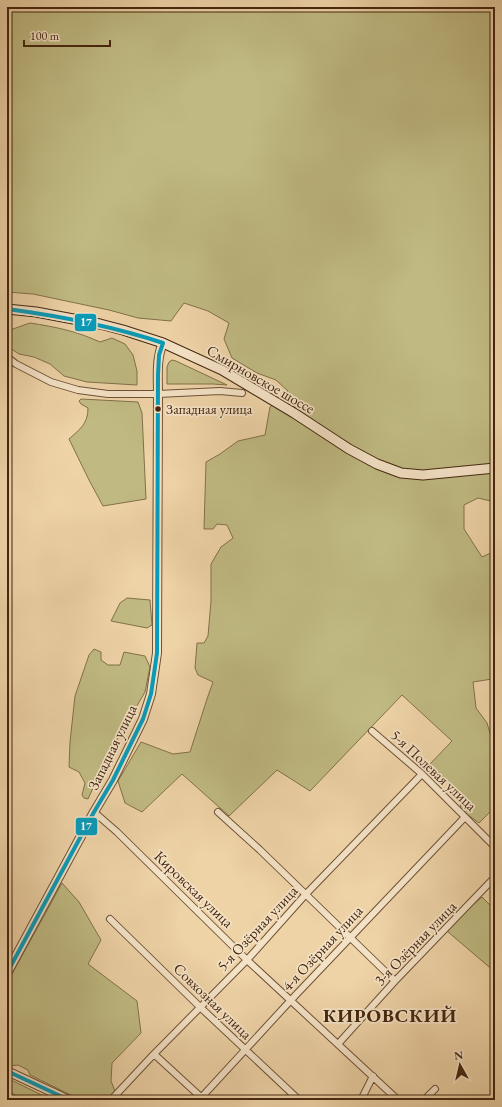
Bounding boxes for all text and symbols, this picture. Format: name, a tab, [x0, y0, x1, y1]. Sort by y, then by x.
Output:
scale bar	[24, 22, 110, 48]
text: 100 m	[30, 28, 60, 44]
line badge: 17	[74, 313, 97, 332]
text: 17	[80, 315, 92, 329]
street label: Смирновское шоссе	[204, 340, 319, 418]
place label: Западная улица	[166, 400, 253, 418]
marker: Западная улица	[153, 404, 163, 414]
street label: Западная улица	[83, 701, 141, 793]
street label: 5-я Полевая улица	[387, 725, 481, 815]
line badge: 17	[75, 817, 98, 836]
text: 17	[80, 819, 92, 833]
street label: Кировская улица	[150, 846, 238, 932]
street label: 5-я Озёрная улица	[212, 881, 302, 975]
street label: 3-я Озёрная улица	[370, 897, 460, 989]
street label: 4-я Озёрная улица	[277, 901, 367, 995]
street label: Совхозная улица	[170, 959, 256, 1043]
district label: КИРОВСКИЙ	[323, 1003, 457, 1028]
north arrow	[440, 1045, 480, 1085]
text: N	[453, 1048, 464, 1063]

